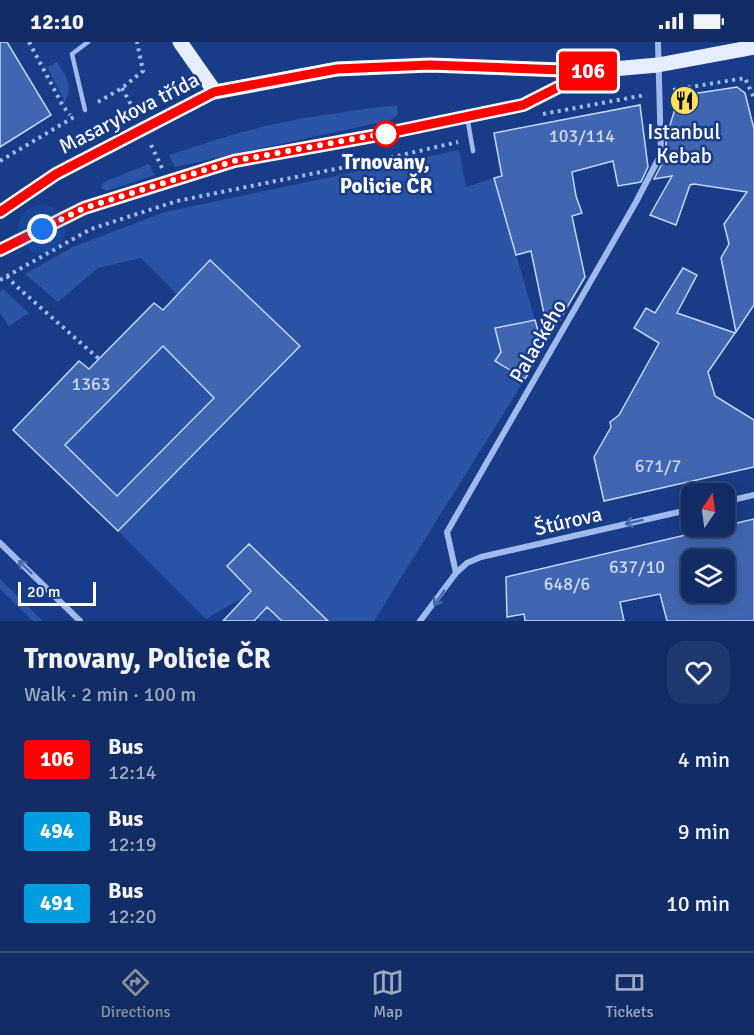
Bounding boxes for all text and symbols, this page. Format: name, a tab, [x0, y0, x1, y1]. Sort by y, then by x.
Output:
text: 12:10	[30, 8, 84, 35]
line badge: 106	[554, 51, 622, 90]
text: 106	[571, 58, 605, 84]
street label: Masarykova třída	[54, 66, 204, 160]
restaurant icon: Istanbul Kebab	[668, 85, 700, 117]
place label: Istanbul Kebab	[647, 119, 721, 169]
marker: Trnovany, Policie ČR	[373, 121, 399, 147]
house number: 103/114	[549, 125, 615, 147]
place label: Trnovany, Policie ČR	[340, 149, 432, 199]
your location	[27, 214, 57, 244]
street label: Palackého	[504, 295, 572, 387]
house number: 1363	[72, 373, 110, 395]
house number: 671/7	[635, 455, 681, 477]
north arrow	[681, 483, 735, 537]
map controls	[681, 483, 735, 603]
street label: Štúrova	[532, 501, 604, 541]
one-way arrow	[625, 517, 644, 529]
button: layers	[681, 549, 735, 603]
house number: 637/10	[609, 556, 665, 578]
one-way arrow	[18, 560, 33, 575]
house number: 648/6	[544, 573, 590, 595]
scale bar	[18, 579, 96, 606]
text: 20 m	[27, 582, 61, 602]
one-way arrow	[433, 589, 445, 605]
button: heart	[667, 641, 730, 704]
text: Trnovany, Policie ČR	[24, 642, 271, 676]
text: Walk · 2 min · 100 m	[24, 682, 196, 707]
text: Bus	[108, 733, 143, 760]
text: 106	[40, 746, 74, 772]
text: 4 min	[678, 746, 730, 773]
text: 12:14	[108, 760, 157, 785]
text: Bus	[108, 805, 143, 832]
text: 494	[40, 818, 74, 844]
text: 9 min	[678, 818, 730, 845]
text: 12:19	[108, 832, 157, 857]
text: Bus	[108, 877, 143, 904]
text: 491	[40, 890, 74, 916]
text: 10 min	[666, 890, 730, 917]
text: 12:20	[108, 904, 157, 929]
tab: Directions	[100, 966, 170, 1022]
tab: Map	[371, 966, 404, 1022]
tab: Tickets	[605, 966, 653, 1022]

